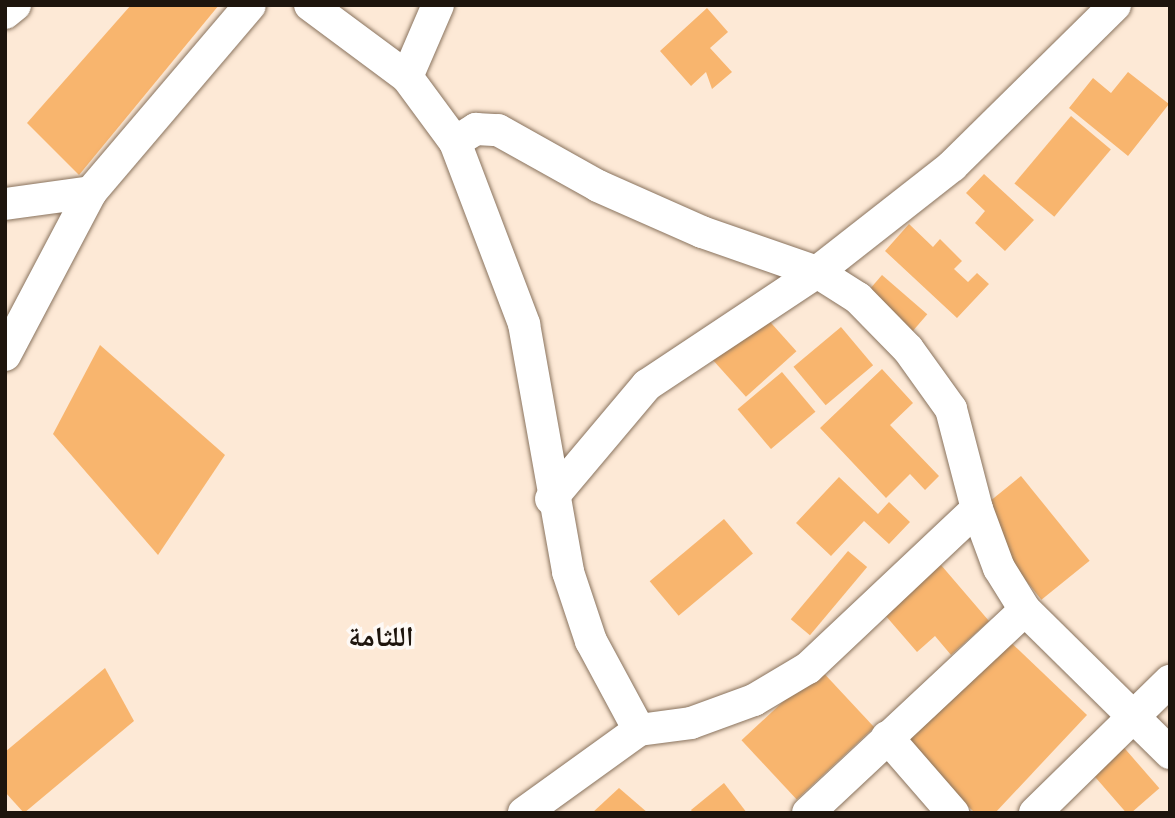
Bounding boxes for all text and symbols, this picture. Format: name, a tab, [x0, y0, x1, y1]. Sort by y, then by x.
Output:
district label: اللثامة	[348, 620, 414, 654]

